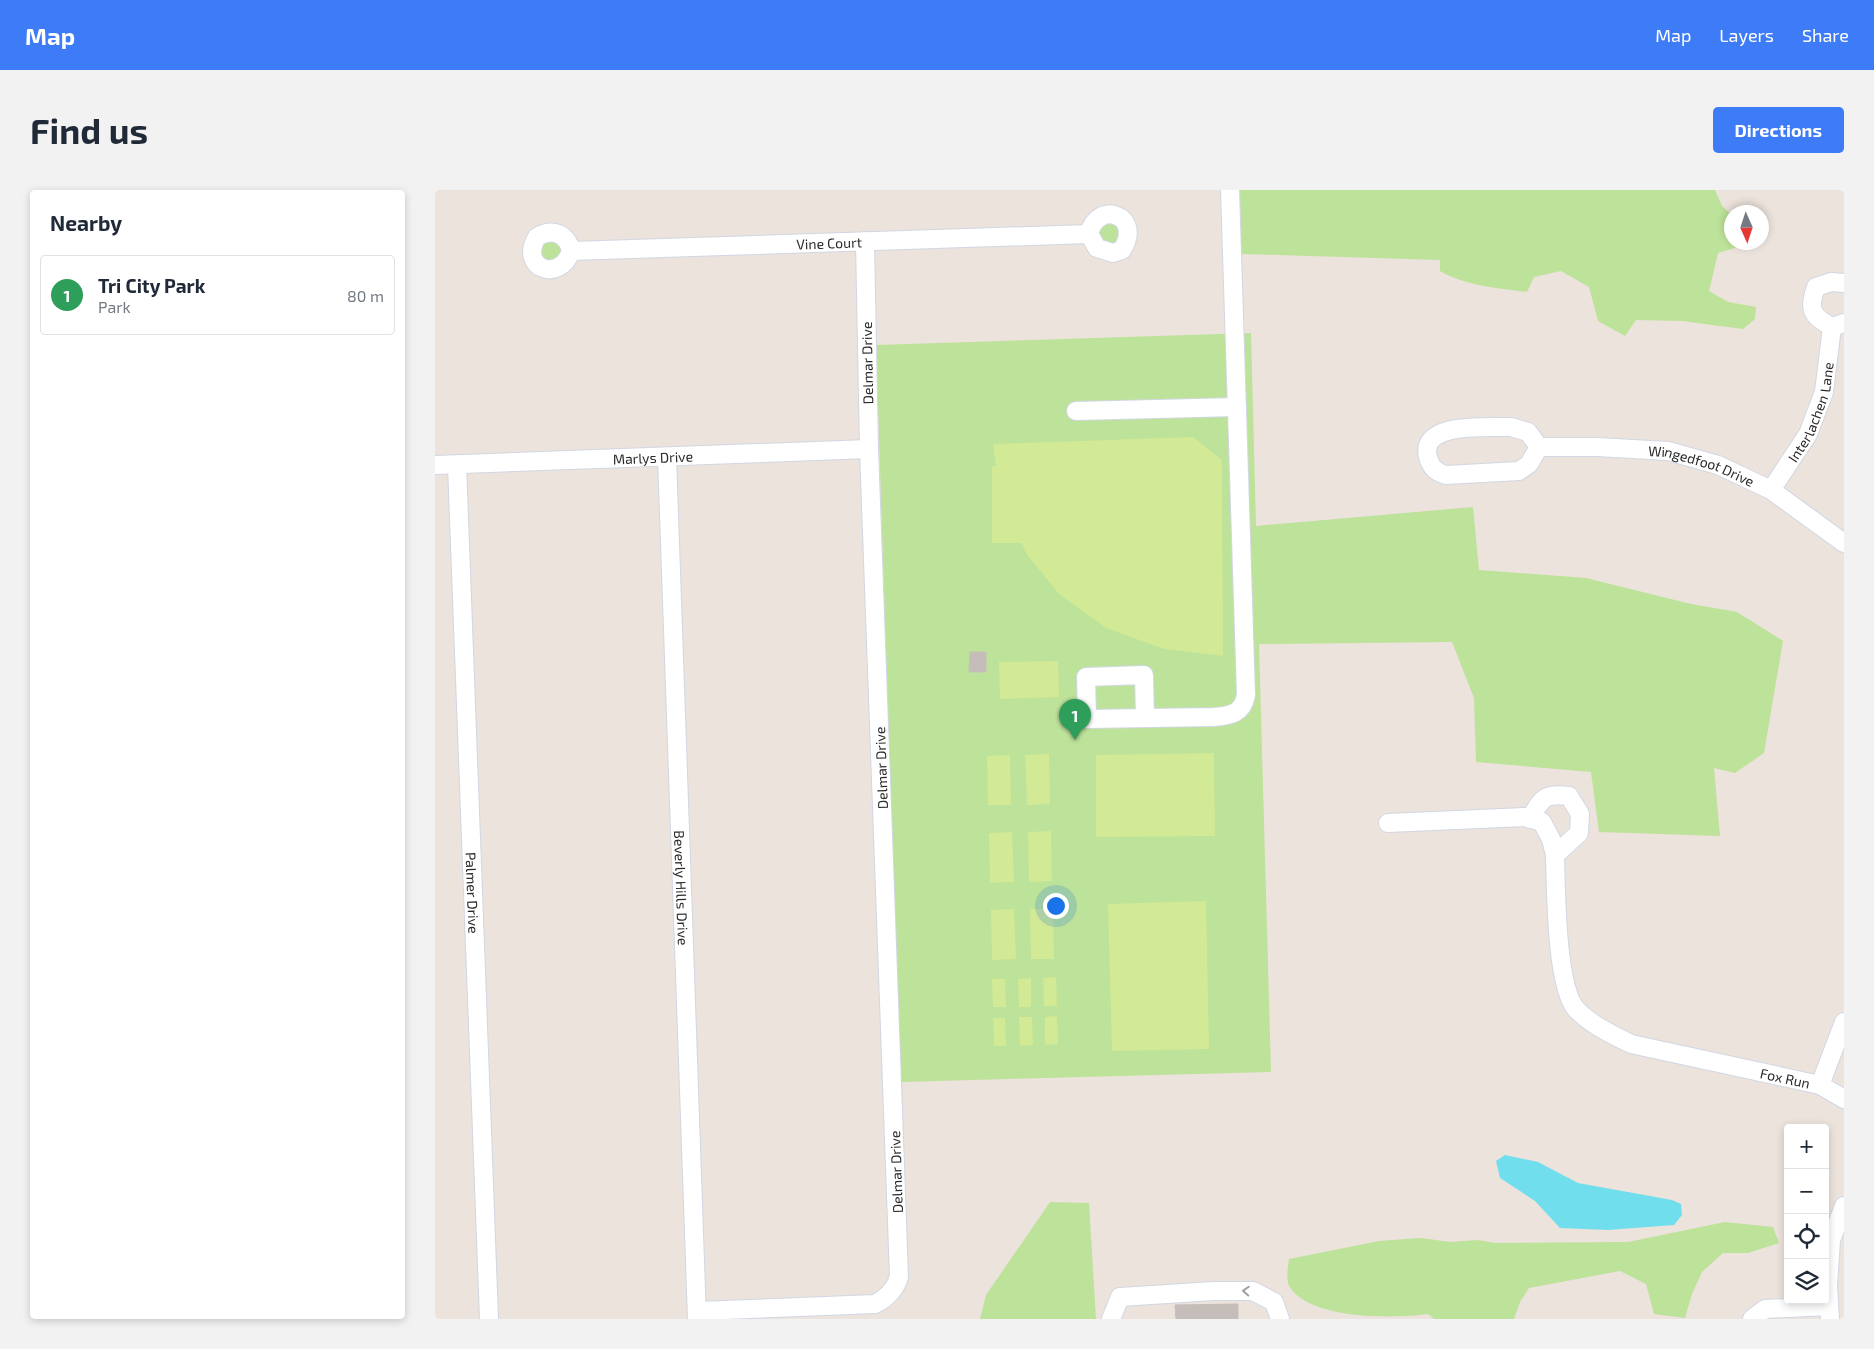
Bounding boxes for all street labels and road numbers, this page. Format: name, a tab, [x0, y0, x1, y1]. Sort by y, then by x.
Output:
street label: Vine Court	[796, 233, 862, 252]
street label: Delmar Drive	[858, 322, 876, 404]
street label: Interlachen Lane	[1784, 361, 1836, 465]
street label: Wingedfoot Drive	[1648, 441, 1757, 490]
street label: Marlys Drive	[612, 447, 693, 467]
street label: Delmar Drive	[871, 726, 891, 810]
street label: Beverly Hills Drive	[671, 830, 692, 946]
street label: Palmer Drive	[463, 852, 483, 934]
street label: Fox Run	[1759, 1064, 1812, 1091]
street label: Delmar Drive	[886, 1130, 906, 1214]

